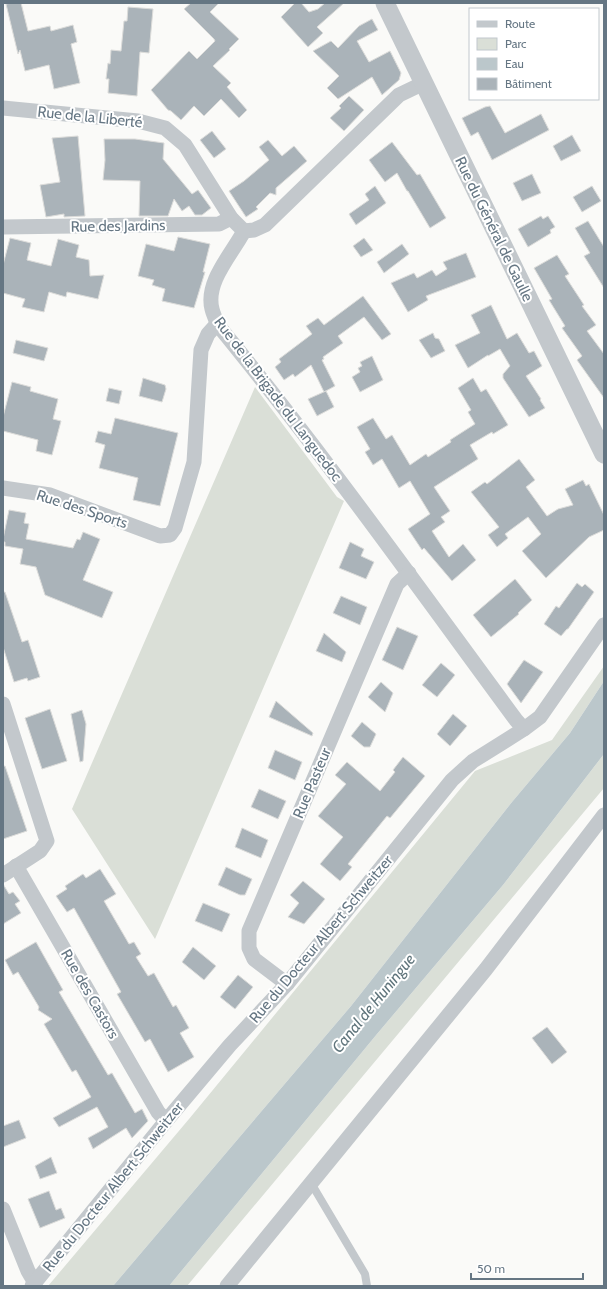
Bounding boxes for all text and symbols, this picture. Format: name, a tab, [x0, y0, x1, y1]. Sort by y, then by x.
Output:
legend	[469, 8, 599, 100]
text: Route	[505, 16, 535, 31]
text: Parc	[505, 36, 527, 51]
text: Eau	[505, 56, 524, 71]
text: Bâtiment	[505, 76, 552, 91]
street label: Rue de la Liberté	[37, 103, 144, 131]
street label: Rue du Général de Gaulle	[451, 154, 537, 305]
street label: Rue des Jardins	[70, 216, 166, 236]
street label: Rue de la Brigade du Languedoc	[210, 313, 346, 485]
street label: Rue des Sports	[34, 486, 130, 532]
street label: Rue Pasteur	[289, 745, 335, 821]
street label: Rue du Docteur Albert Schweitzer	[246, 851, 397, 1026]
street label: Rue des Castors	[57, 946, 123, 1042]
water label: Canal de Huningue	[328, 950, 419, 1057]
street label: Rue du Docteur Albert Schweitzer	[39, 1098, 187, 1276]
scale bar	[471, 1255, 583, 1281]
text: 50 m	[477, 1261, 505, 1276]

